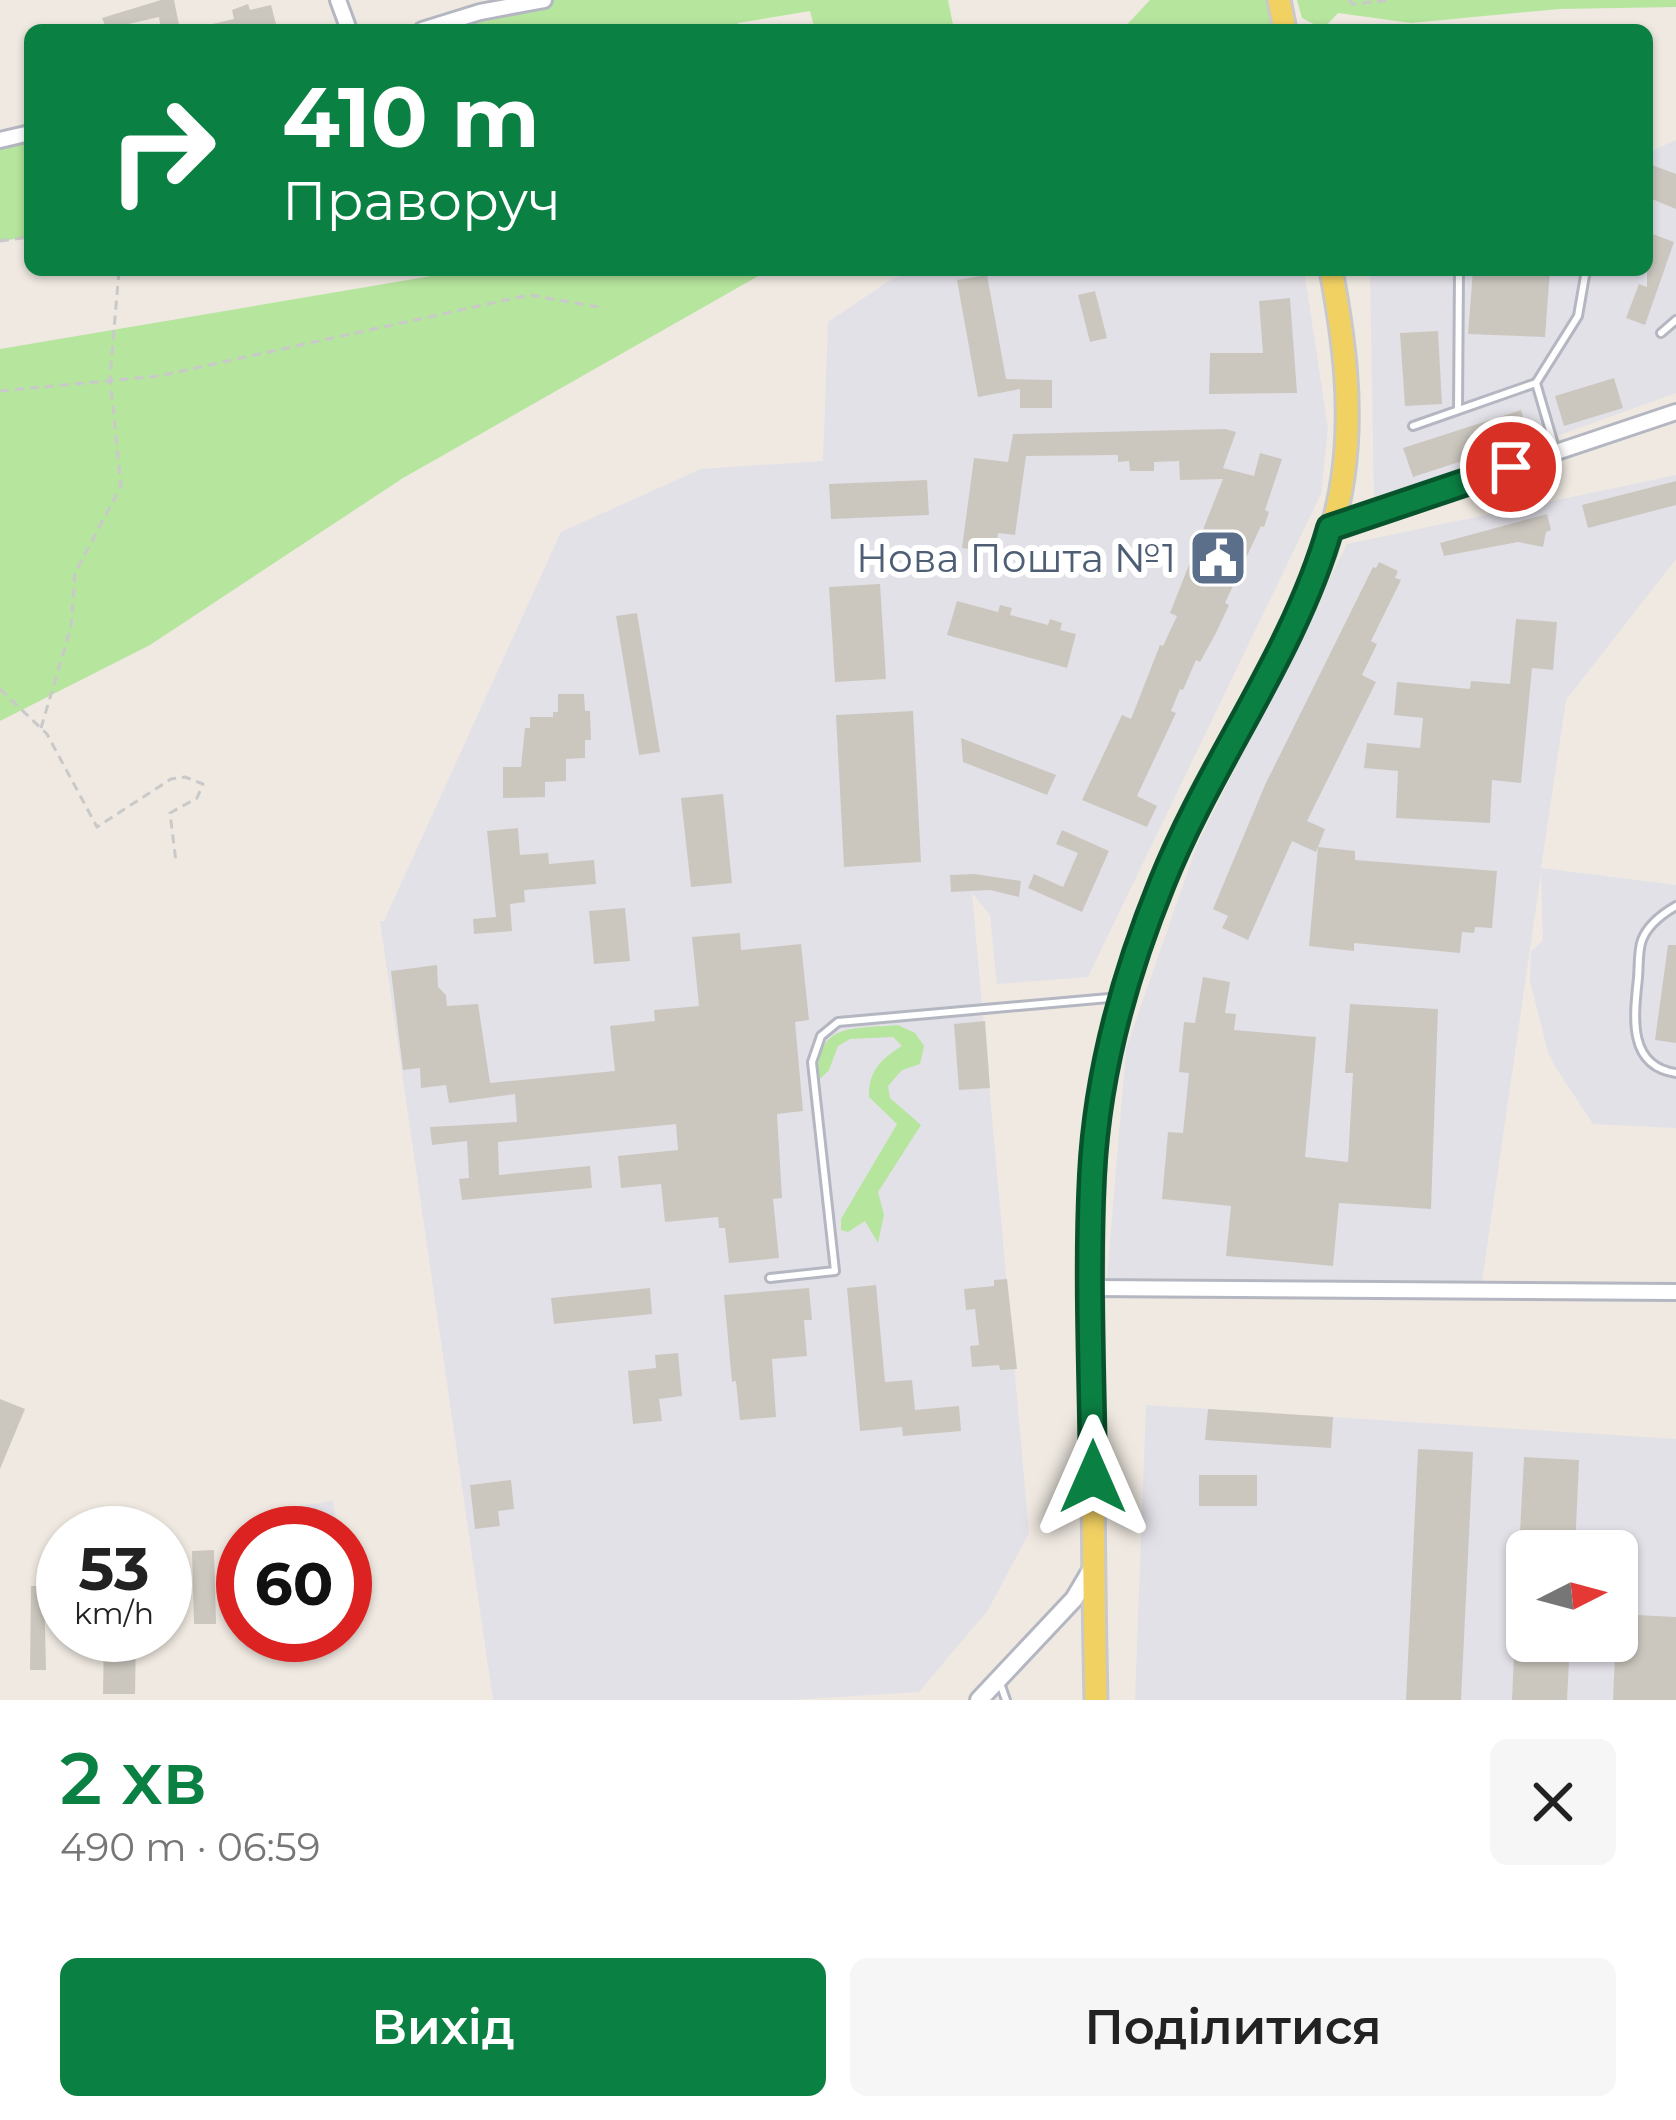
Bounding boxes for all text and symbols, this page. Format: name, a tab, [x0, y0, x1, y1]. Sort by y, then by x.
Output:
text: 410 m	[282, 66, 540, 168]
icon: right	[84, 72, 240, 228]
text: Праворуч	[282, 168, 561, 234]
pin	[1460, 416, 1562, 518]
icon: arrive	[1478, 434, 1544, 500]
public building icon: Нова Пошта №1	[1187, 527, 1249, 589]
place label: Нова Пошта №1	[856, 534, 1176, 582]
position arrow	[1030, 1414, 1156, 1540]
speed limit sign: 60	[216, 1506, 372, 1662]
north arrow	[1506, 1530, 1638, 1662]
map controls	[1506, 1530, 1638, 1662]
text: 53	[79, 1532, 149, 1605]
text: km/h	[74, 1595, 154, 1632]
text: 2 хв	[60, 1734, 207, 1822]
button: close	[1490, 1739, 1616, 1865]
text: 490 m · 06:59	[60, 1823, 321, 1871]
button: Вихід	[60, 1958, 826, 2096]
button: Поділитися	[850, 1958, 1616, 2096]

